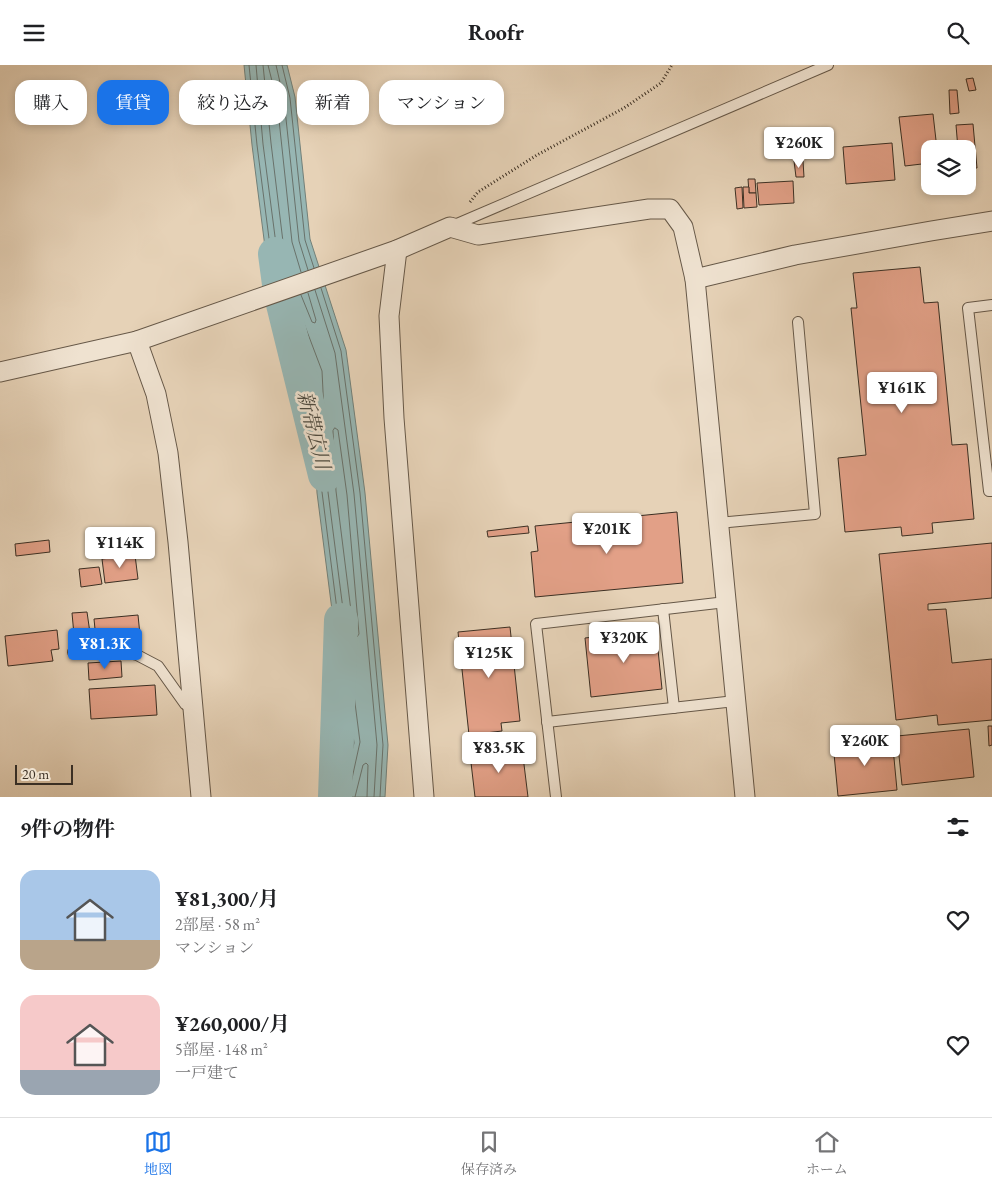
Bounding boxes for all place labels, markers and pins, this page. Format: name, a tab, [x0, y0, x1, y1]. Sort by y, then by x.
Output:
pin: ¥260K	[764, 127, 834, 169]
pin: ¥161K	[867, 371, 937, 414]
pin: ¥201K	[572, 513, 642, 555]
pin: ¥114K	[85, 527, 155, 569]
pin: ¥320K	[589, 621, 659, 664]
pin: ¥81.3K	[64, 627, 146, 670]
pin: ¥125K	[454, 637, 524, 679]
pin: ¥260K	[830, 725, 900, 767]
pin: ¥83.5K	[458, 731, 540, 774]

